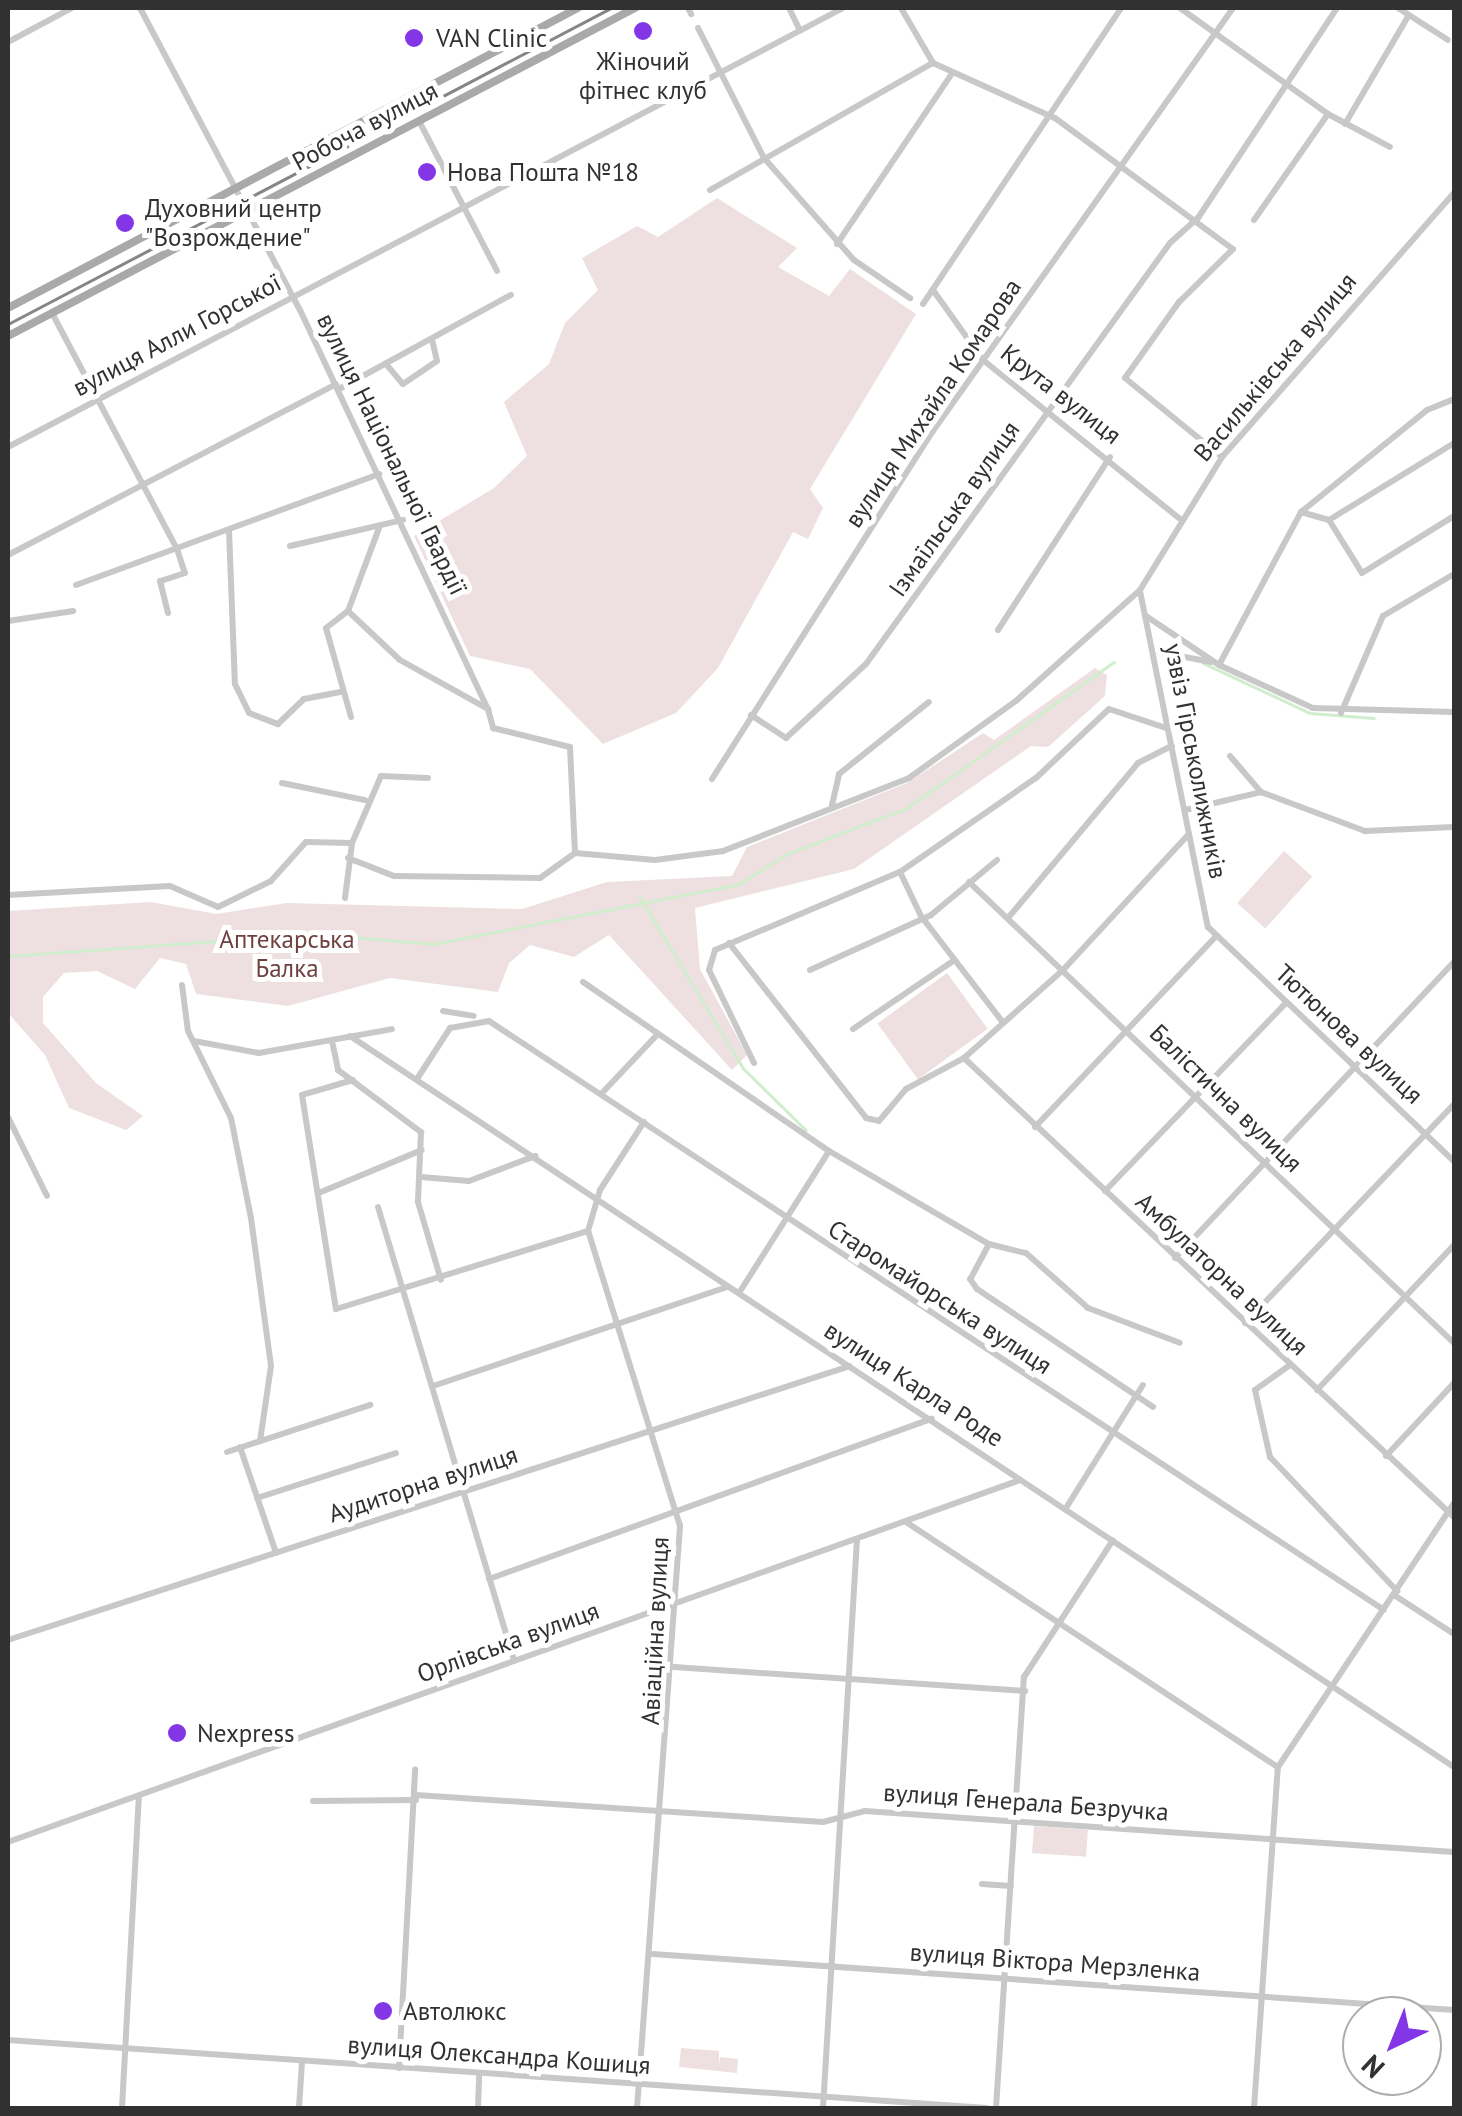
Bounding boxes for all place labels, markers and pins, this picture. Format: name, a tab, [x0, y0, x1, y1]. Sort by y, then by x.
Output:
marker: Жіночий фітнес клуб	[632, 20, 654, 42]
place label: VAN Clinic	[436, 23, 547, 53]
marker: VAN Clinic	[401, 25, 427, 51]
place label: Жіночий фітнес клуб	[579, 47, 707, 106]
place label: Нова Пошта №18	[447, 157, 639, 187]
marker: Нова Пошта №18	[416, 161, 438, 183]
place label: Духовний центр "Возрождение"	[145, 194, 322, 253]
marker: Духовний центр "Возрождение"	[114, 212, 136, 234]
place label: Nexpress	[197, 1718, 295, 1748]
marker: Nexpress	[166, 1722, 188, 1744]
place label: Автолюкс	[403, 1996, 506, 2026]
marker: Автолюкс	[372, 2000, 394, 2022]

